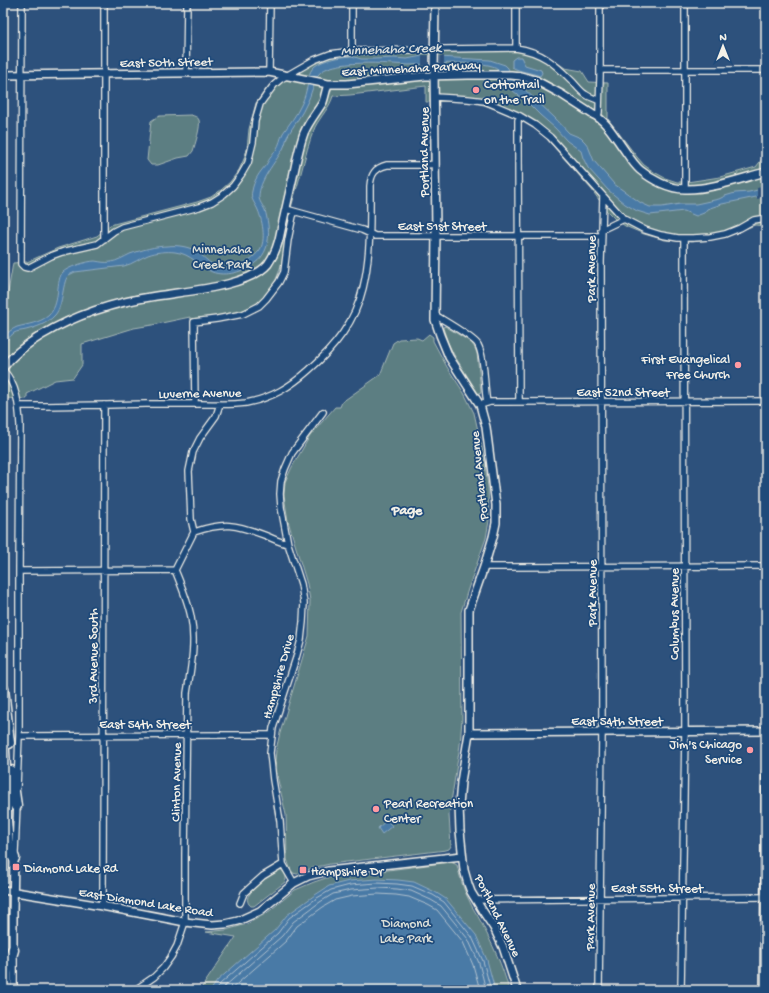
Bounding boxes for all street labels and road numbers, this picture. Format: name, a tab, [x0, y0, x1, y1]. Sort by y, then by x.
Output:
street label: East 50th Street	[120, 55, 214, 72]
street label: East Minnehaha Parkway	[341, 58, 482, 81]
street label: Portland Avenue	[418, 107, 433, 198]
street label: East 51st Street	[398, 220, 488, 235]
street label: Park Avenue	[585, 235, 600, 303]
street label: Luverne Avenue	[158, 386, 242, 403]
street label: East 52nd Street	[576, 386, 671, 401]
street label: Portland Avenue	[468, 430, 493, 522]
street label: Park Avenue	[586, 559, 601, 627]
street label: Columbus Avenue	[668, 568, 683, 660]
street label: 3rd Avenue South	[87, 608, 102, 705]
street label: Hampshire Drive	[260, 632, 299, 721]
street label: East 54th Street	[571, 715, 664, 730]
street label: East 54th Street	[99, 718, 192, 733]
street label: Clinton Avenue	[169, 742, 186, 822]
street label: Portland Avenue	[470, 872, 523, 960]
street label: East 55th Street	[611, 882, 705, 897]
street label: Park Avenue	[583, 883, 600, 952]
street label: East Diamond Lake Road	[77, 885, 215, 922]

